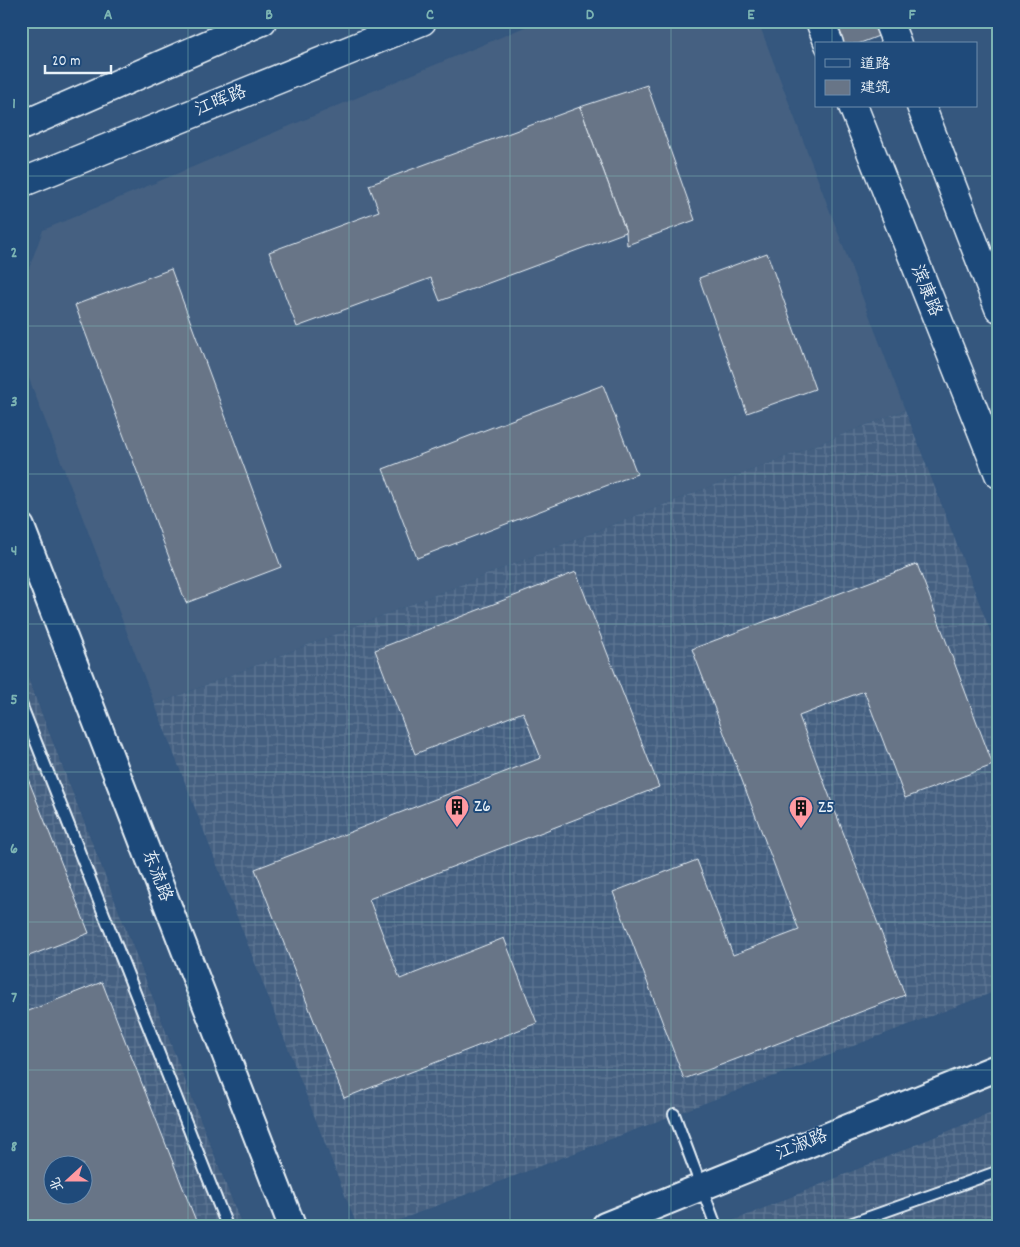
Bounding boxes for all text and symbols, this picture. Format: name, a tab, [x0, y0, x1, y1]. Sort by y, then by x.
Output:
text: A	[104, 4, 113, 27]
text: B	[265, 4, 273, 27]
text: C	[426, 4, 434, 27]
text: D	[586, 4, 595, 27]
text: E	[747, 4, 755, 27]
text: F	[908, 4, 916, 27]
scale bar	[45, 42, 111, 74]
legend	[815, 42, 978, 108]
text: 20 m	[52, 51, 80, 73]
text: 道路	[860, 54, 890, 76]
text: 建筑	[860, 78, 890, 100]
street label: 江晖路	[191, 80, 251, 124]
text: 1	[12, 93, 16, 116]
text: 2	[11, 242, 18, 265]
street label: 滨康路	[903, 261, 947, 321]
text: 3	[10, 391, 18, 414]
text: 4	[11, 540, 17, 563]
text: 5	[10, 689, 18, 712]
building icon: Z6	[444, 794, 470, 828]
place label: Z6	[474, 795, 491, 820]
building icon: Z5	[788, 795, 814, 829]
place label: Z5	[818, 796, 834, 821]
text: 6	[10, 838, 18, 861]
street label: 东流路	[135, 846, 177, 906]
text: 7	[11, 987, 17, 1010]
street label: 江淑路	[772, 1124, 832, 1168]
text: 8	[11, 1136, 18, 1159]
north arrow	[42, 1154, 92, 1204]
text: 北	[46, 1174, 70, 1194]

